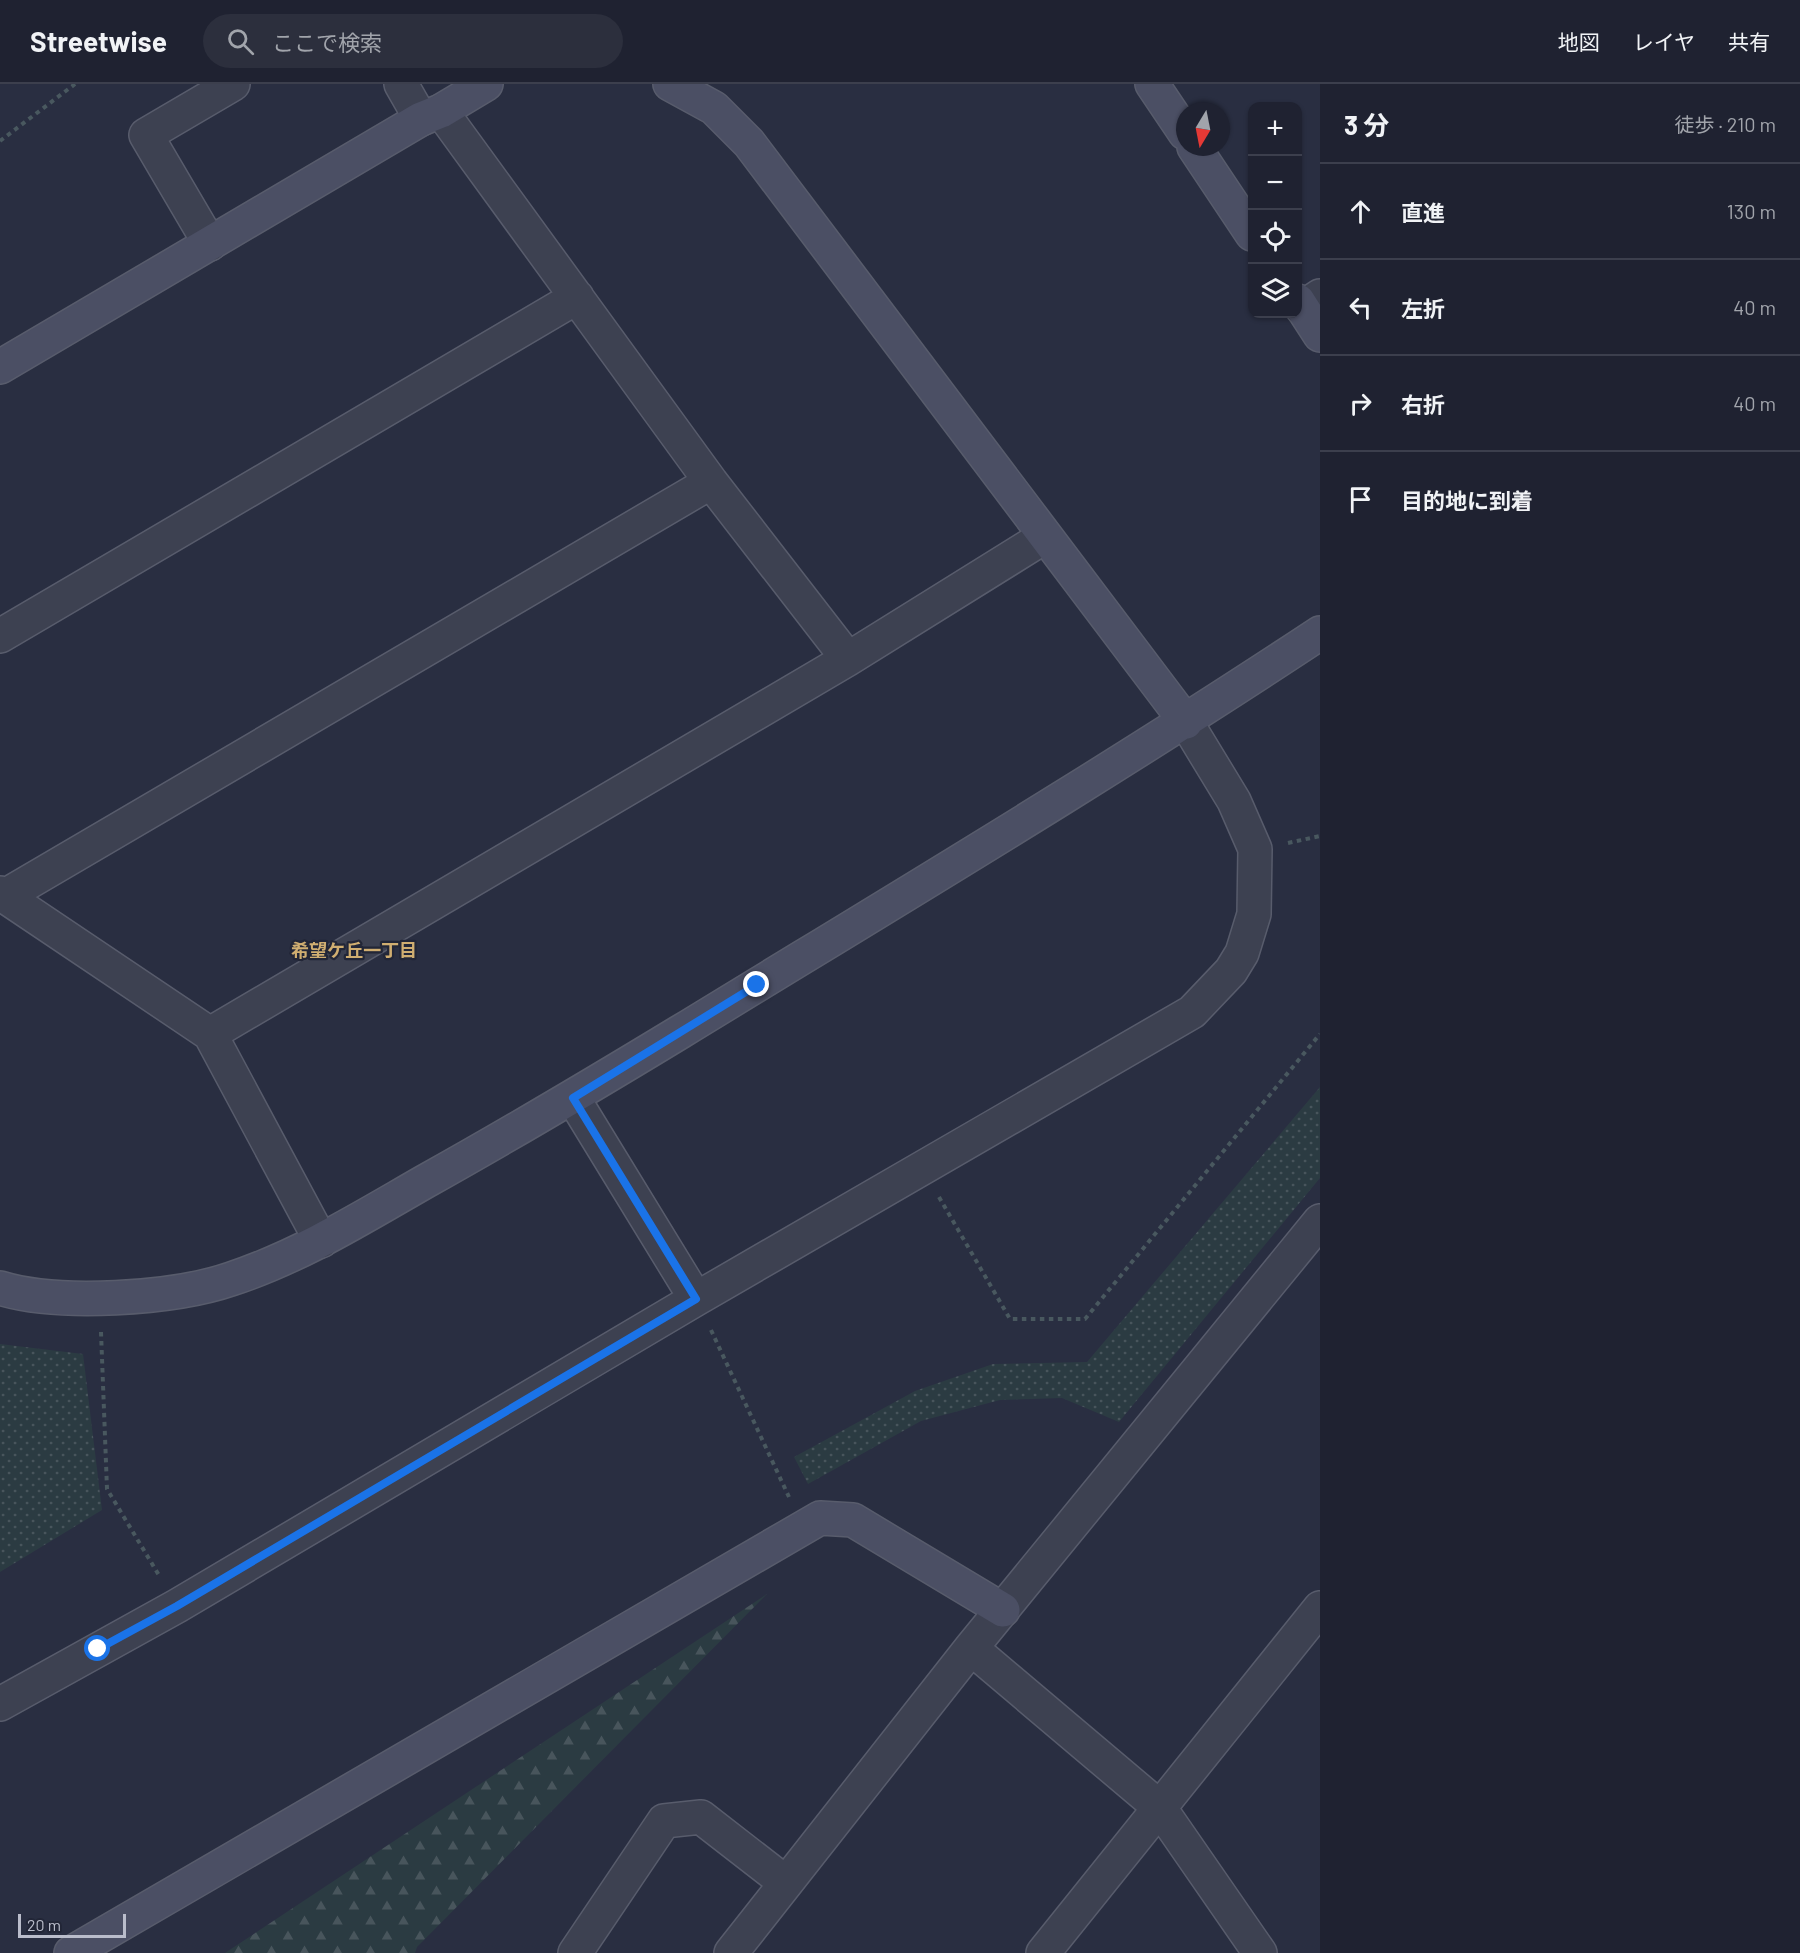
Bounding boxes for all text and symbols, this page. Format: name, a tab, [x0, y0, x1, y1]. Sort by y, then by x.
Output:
search box	[203, 14, 623, 68]
text: Streetwise	[30, 24, 167, 58]
icon: search	[224, 25, 257, 58]
text: ここで検索	[272, 29, 382, 55]
text: 地図	[1558, 29, 1600, 54]
text: レイヤ	[1633, 29, 1695, 54]
text: 共有	[1728, 29, 1770, 54]
north arrow	[1176, 102, 1230, 156]
map controls	[1248, 102, 1302, 318]
button: +	[1248, 102, 1302, 156]
text: 3 分	[1344, 109, 1389, 140]
text: 徒歩 · 210 m	[1675, 112, 1776, 136]
button: −	[1248, 156, 1302, 210]
icon: ahead	[1344, 195, 1377, 228]
text: 直進	[1401, 199, 1445, 225]
text: 130 m	[1727, 199, 1776, 223]
button: locate	[1248, 210, 1302, 264]
button: layers	[1248, 264, 1302, 318]
icon: left	[1344, 291, 1377, 324]
text: 左折	[1401, 295, 1445, 321]
text: 40 m	[1733, 295, 1776, 319]
icon: right	[1344, 387, 1377, 420]
text: 右折	[1401, 391, 1445, 417]
text: 40 m	[1733, 391, 1776, 415]
icon: arrive	[1344, 483, 1377, 516]
text: 目的地に到着	[1401, 487, 1533, 513]
district label: 希望ケ丘一丁目	[291, 939, 417, 961]
route end	[743, 971, 769, 997]
route start	[84, 1635, 110, 1661]
scale bar	[18, 1911, 126, 1938]
text: 20 m	[27, 1915, 61, 1934]

